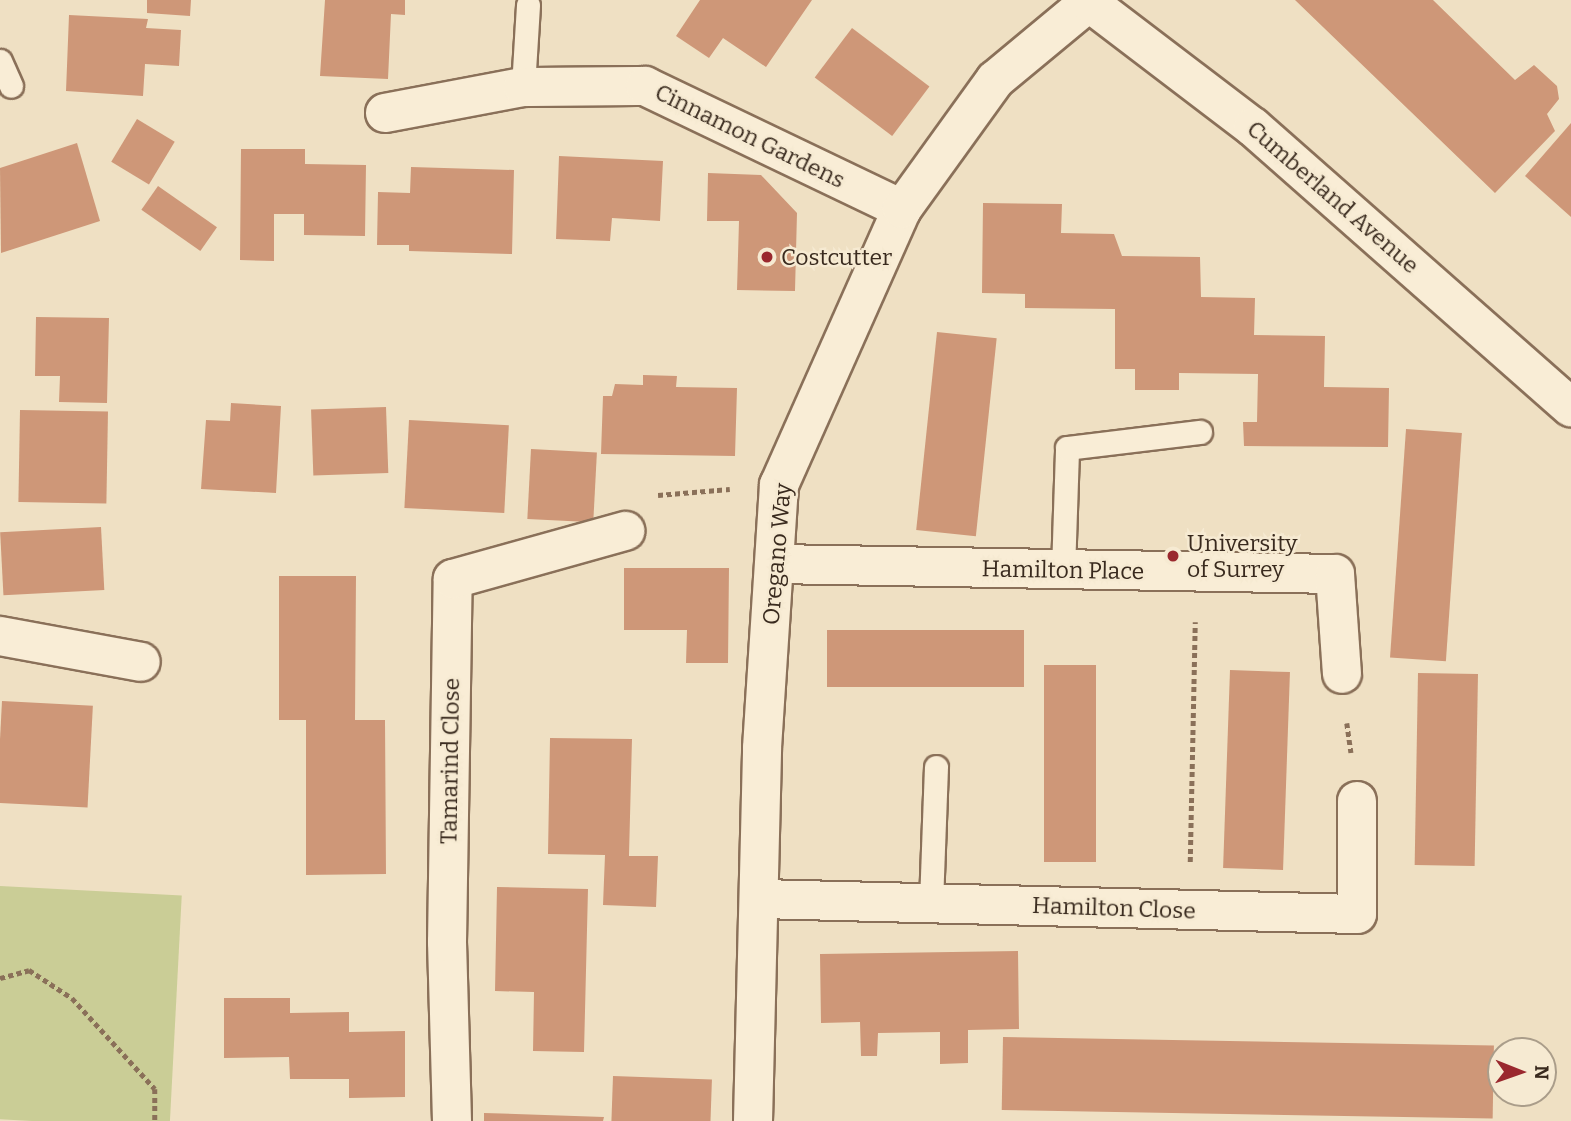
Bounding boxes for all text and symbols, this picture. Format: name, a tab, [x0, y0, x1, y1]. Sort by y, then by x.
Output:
street label: Cinnamon Gardens	[651, 78, 849, 194]
street label: Cumberland Avenue	[1241, 115, 1425, 279]
place label: Costcutter	[781, 243, 892, 271]
marker: Costcutter	[759, 249, 775, 265]
street label: Oregano Way	[757, 482, 797, 626]
place label: University of Surrey	[1187, 529, 1297, 583]
marker: University of Surrey	[1165, 548, 1181, 564]
street label: Hamilton Place	[981, 555, 1145, 585]
street label: Tamarind Close	[435, 678, 465, 844]
street label: Hamilton Close	[1032, 891, 1196, 925]
north arrow	[1487, 1037, 1557, 1107]
text: N	[1530, 1065, 1553, 1080]

